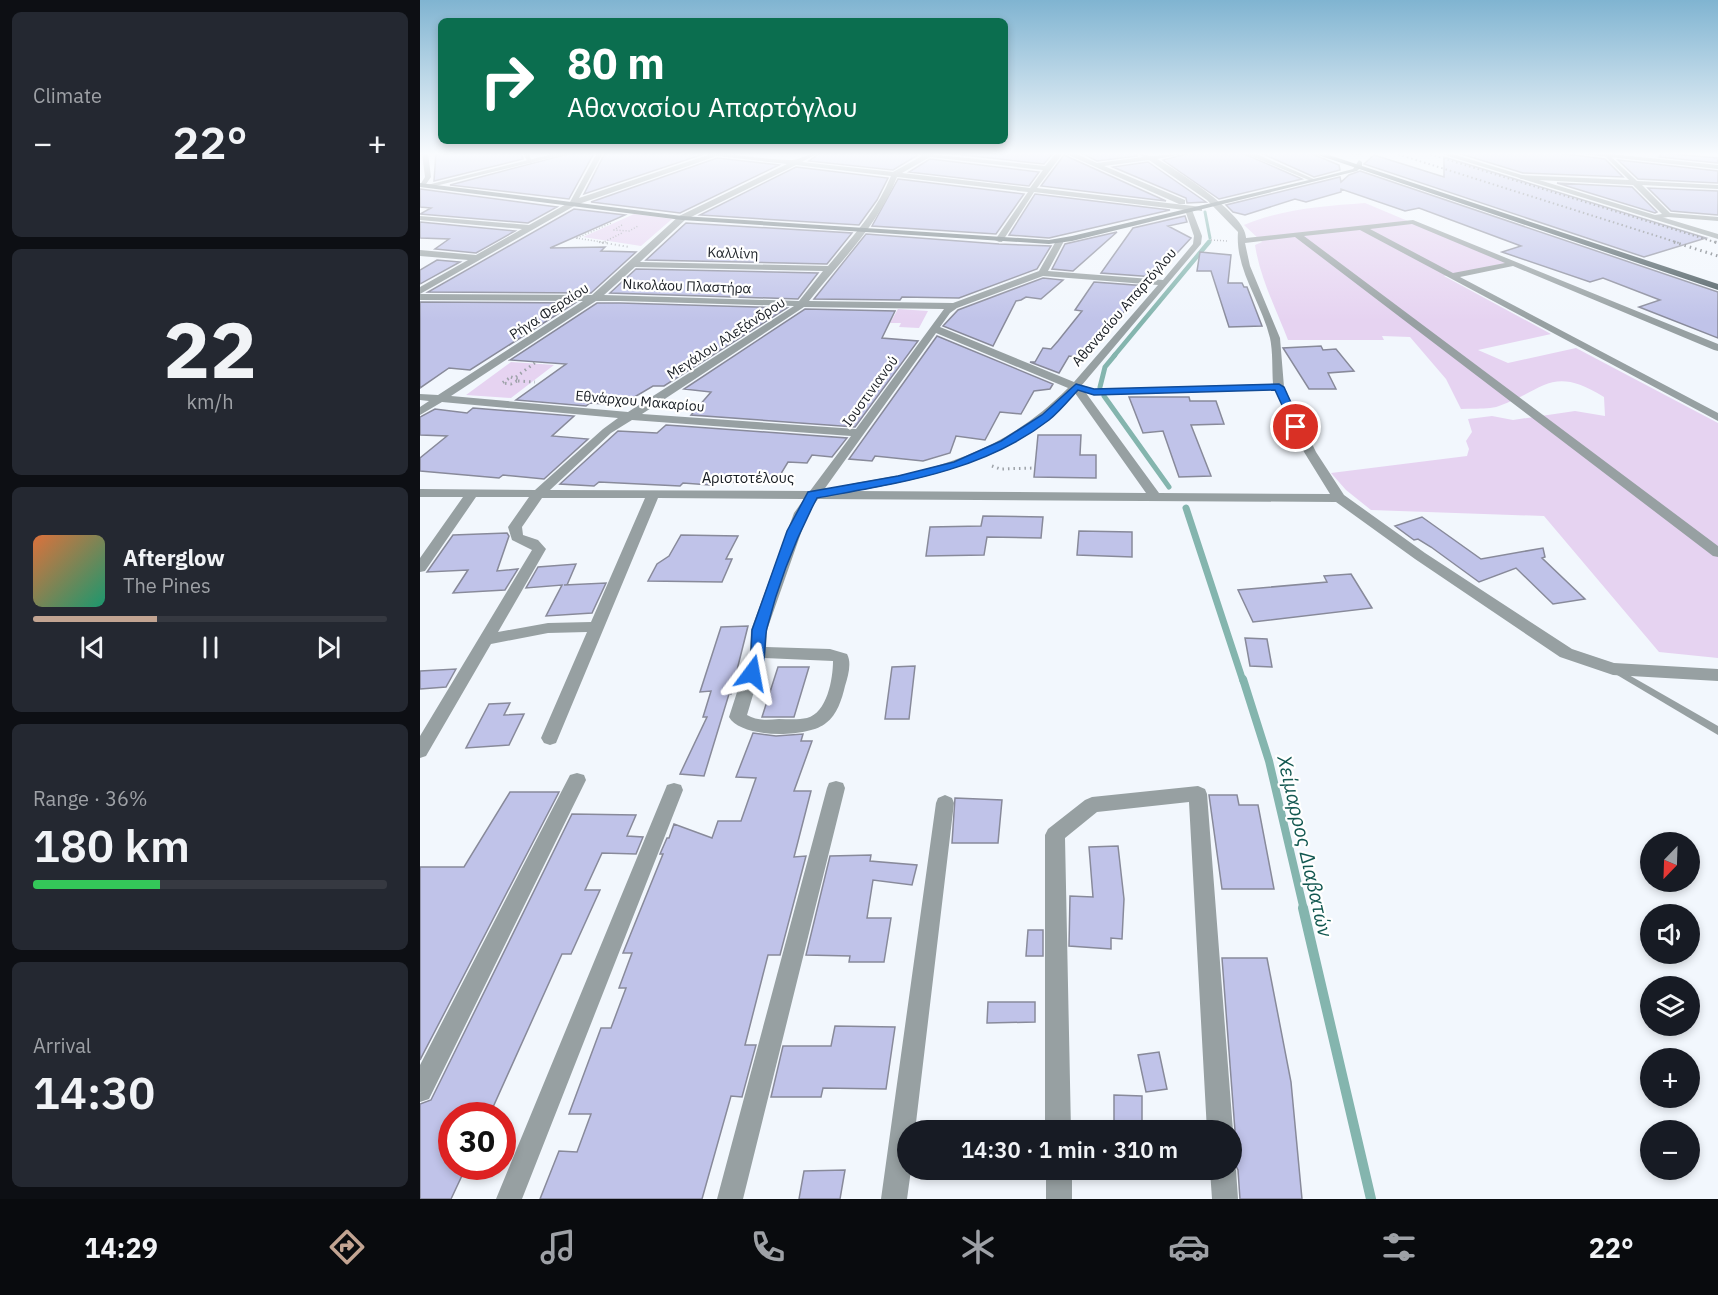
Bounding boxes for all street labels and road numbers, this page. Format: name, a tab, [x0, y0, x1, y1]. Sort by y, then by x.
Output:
street label: Καλλίνη	[707, 243, 759, 263]
street label: Αθανασίου Απαρτόγλου	[1068, 244, 1180, 370]
street label: Νικολάου Πλαστήρα	[622, 275, 752, 297]
street label: Ρήγα Φεραίου	[506, 279, 592, 343]
street label: Μεγάλου Αλεξάνδρου	[663, 293, 789, 383]
street label: Ιουστινιανού	[838, 352, 902, 430]
street label: Εθνάρχου Μακαρίου	[575, 386, 705, 416]
street label: Αριστοτέλους	[702, 468, 794, 487]

